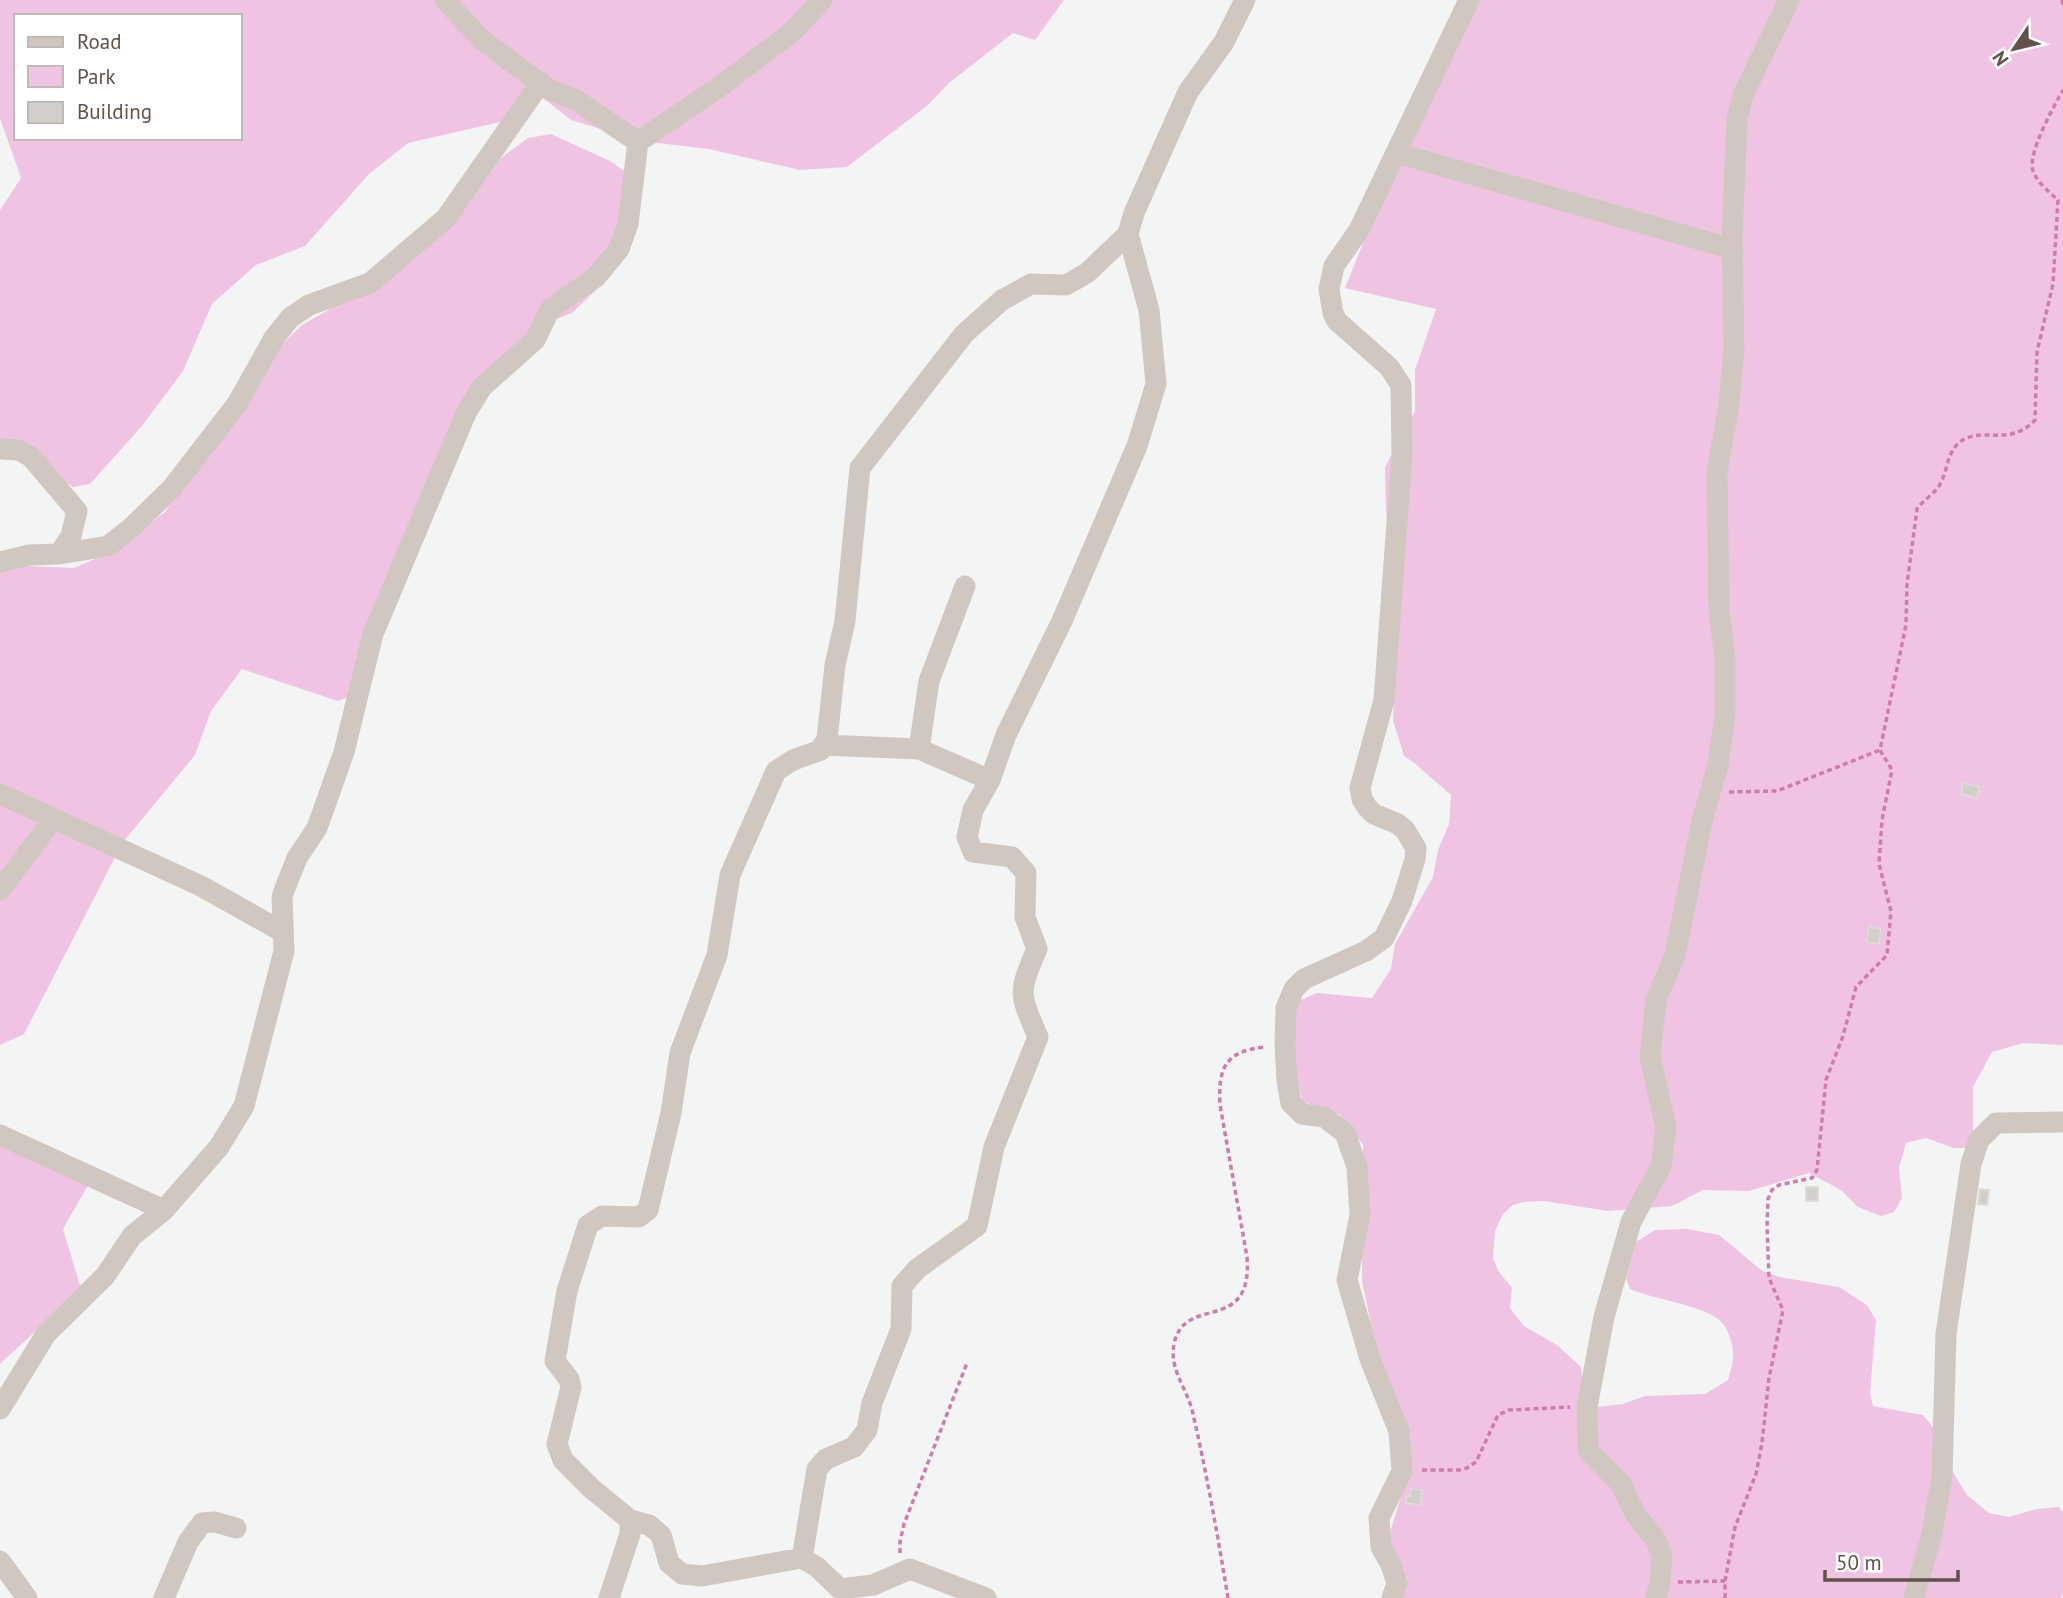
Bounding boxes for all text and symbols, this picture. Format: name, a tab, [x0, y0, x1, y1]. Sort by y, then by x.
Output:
legend	[14, 14, 242, 140]
north arrow	[1979, 14, 2049, 84]
text: Road	[77, 28, 121, 55]
text: N	[1987, 47, 2013, 71]
text: Park	[77, 63, 116, 90]
text: Building	[77, 98, 152, 125]
scale bar	[1825, 1538, 1958, 1582]
text: 50 m	[1836, 1549, 1882, 1576]

